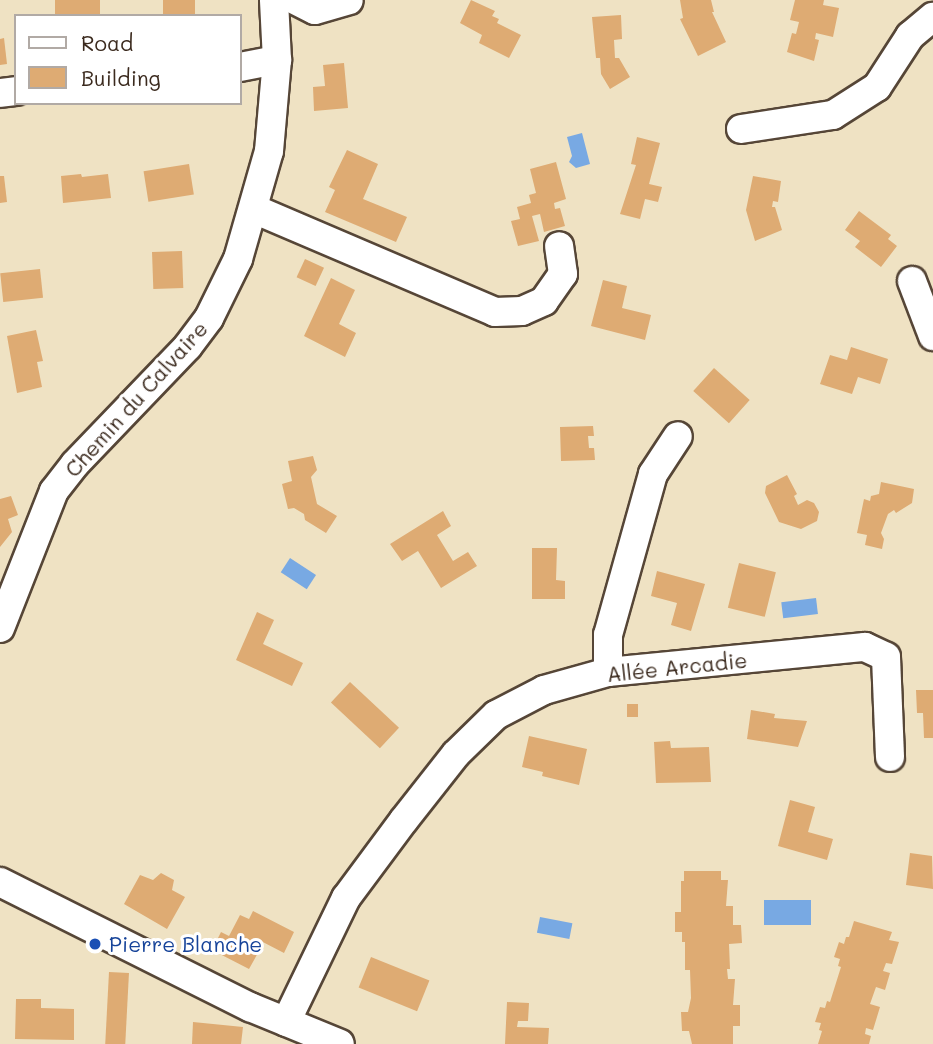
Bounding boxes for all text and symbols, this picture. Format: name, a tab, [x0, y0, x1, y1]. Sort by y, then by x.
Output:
legend	[14, 14, 242, 105]
text: Road	[81, 29, 133, 56]
text: Building	[81, 64, 161, 91]
street label: Chemin du Calvaire	[60, 316, 212, 482]
street label: Allée Arcadie	[606, 647, 748, 687]
place label: Pierre Blanche	[109, 931, 262, 957]
marker: Pierre Blanche	[87, 936, 103, 952]

